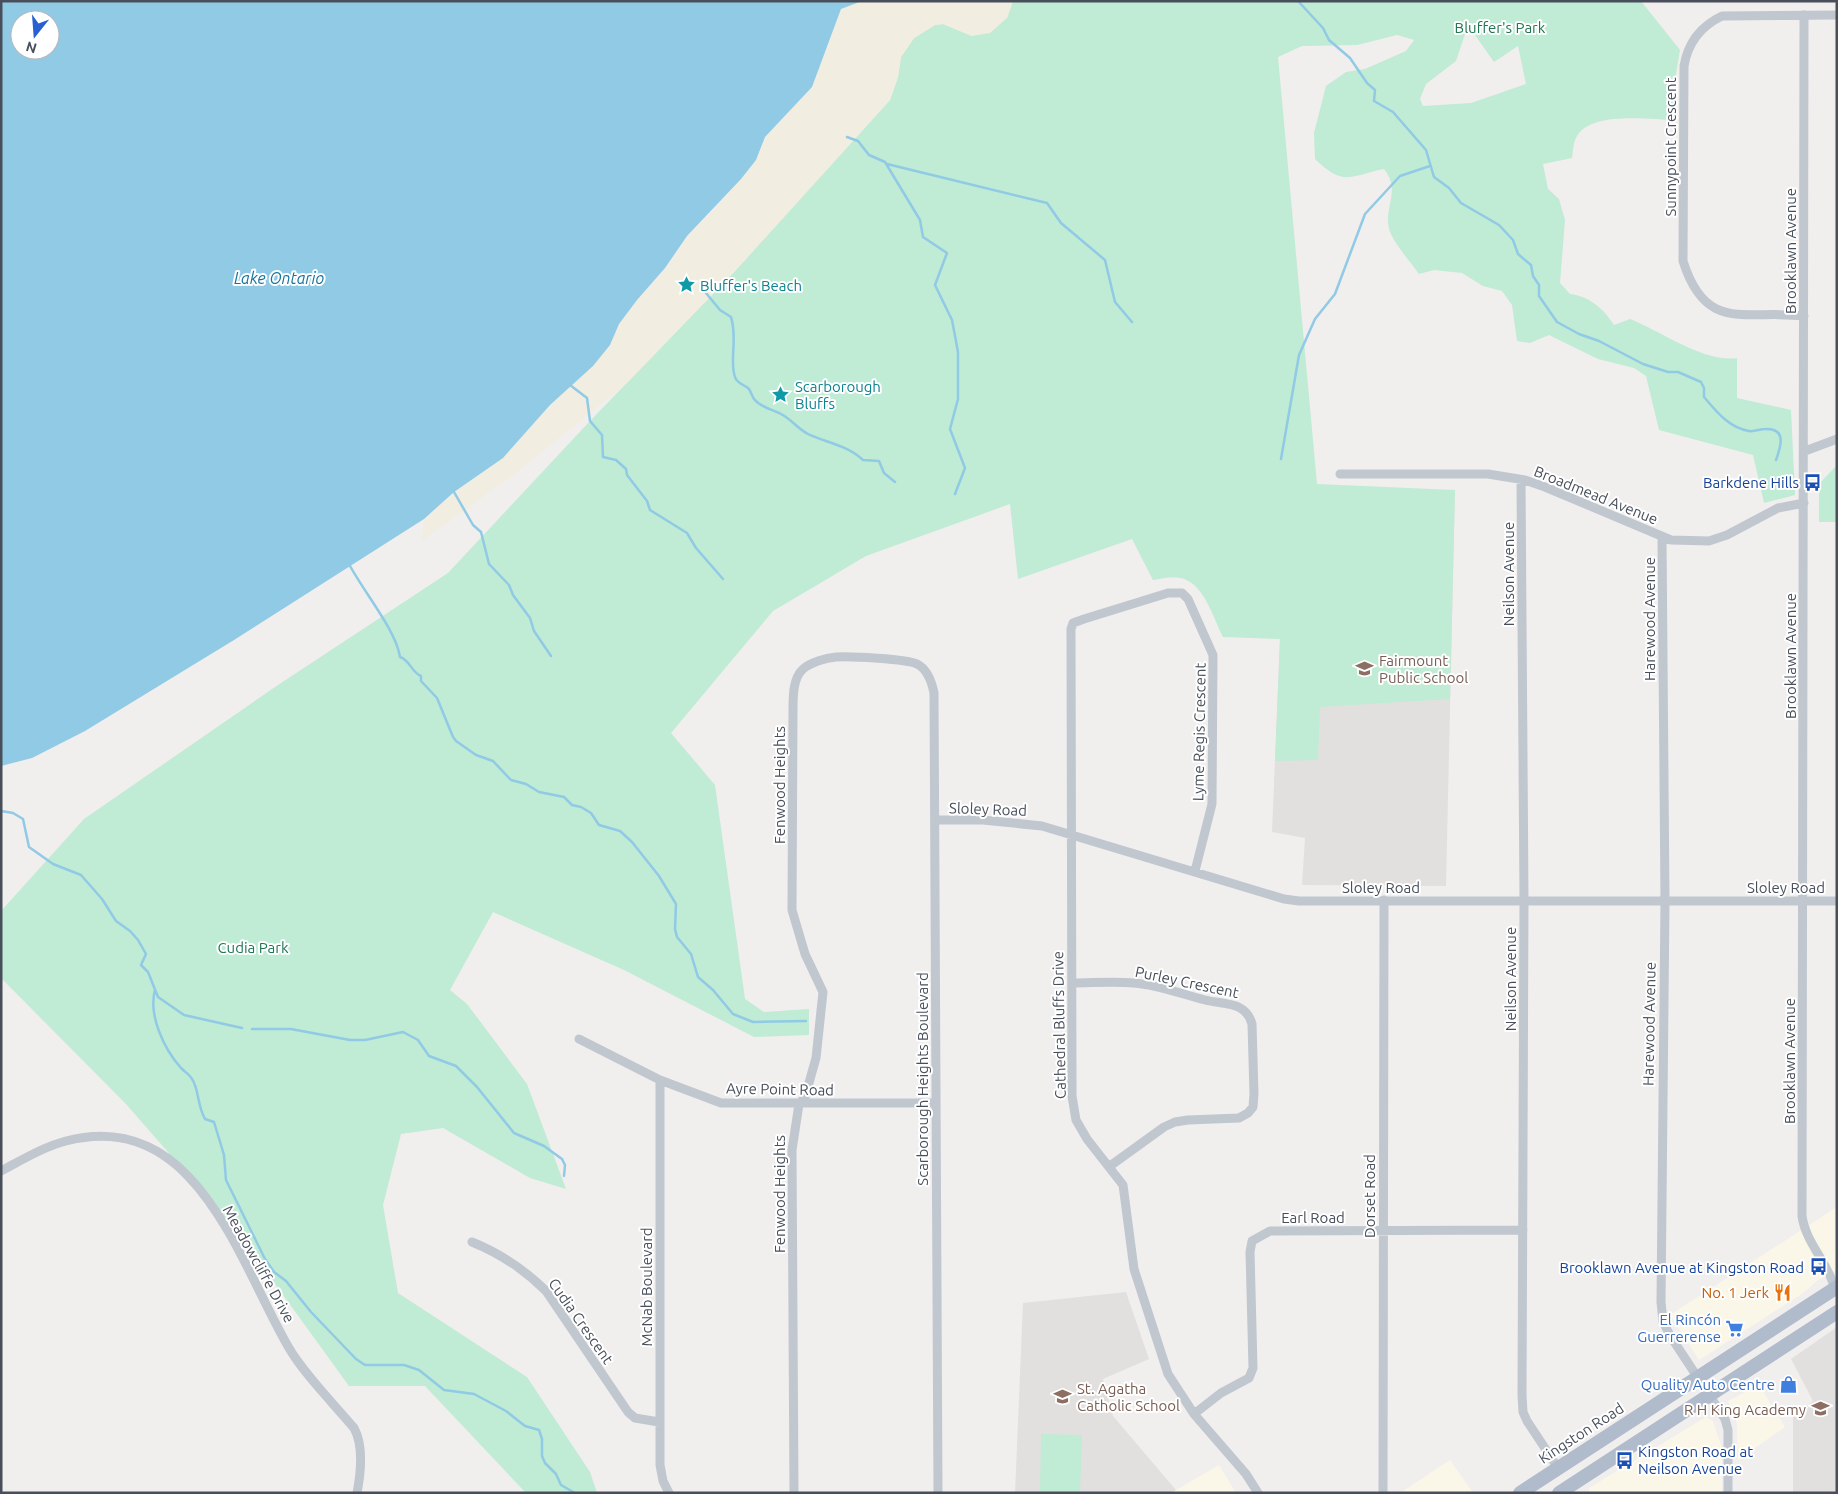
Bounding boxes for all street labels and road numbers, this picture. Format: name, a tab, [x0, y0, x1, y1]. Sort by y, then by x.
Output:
street label: Sunnypoint Crescent	[1662, 77, 1679, 217]
street label: Brooklawn Avenue	[1782, 188, 1799, 314]
street label: Broadmead Avenue	[1532, 462, 1660, 528]
street label: Neilson Avenue	[1500, 522, 1517, 626]
street label: Harewood Avenue	[1641, 557, 1658, 681]
street label: Brooklawn Avenue	[1782, 593, 1799, 719]
street label: Lyme Regis Crescent	[1189, 663, 1209, 801]
street label: Fenwood Heights	[771, 726, 788, 844]
street label: Sloley Road	[949, 799, 1027, 819]
street label: Sloley Road	[1342, 879, 1420, 896]
street label: Sloley Road	[1747, 879, 1825, 896]
street label: Neilson Avenue	[1502, 927, 1519, 1031]
street label: Cathedral Bluffs Drive	[1049, 951, 1069, 1099]
street label: Harewood Avenue	[1639, 962, 1659, 1086]
street label: Purley Crescent	[1134, 963, 1240, 1001]
street label: Scarborough Heights Boulevard	[914, 972, 931, 1186]
street label: Brooklawn Avenue	[1781, 998, 1798, 1124]
street label: Ayre Point Road	[726, 1080, 834, 1098]
street label: Fenwood Heights	[771, 1135, 788, 1253]
street label: Dorset Road	[1361, 1154, 1378, 1238]
street label: Meadowcliffe Drive	[220, 1202, 298, 1326]
street label: Earl Road	[1281, 1209, 1345, 1226]
street label: McNab Boulevard	[638, 1227, 655, 1347]
street label: Cudia Crescent	[545, 1275, 617, 1367]
street label: Kingston Road	[1535, 1399, 1627, 1467]

